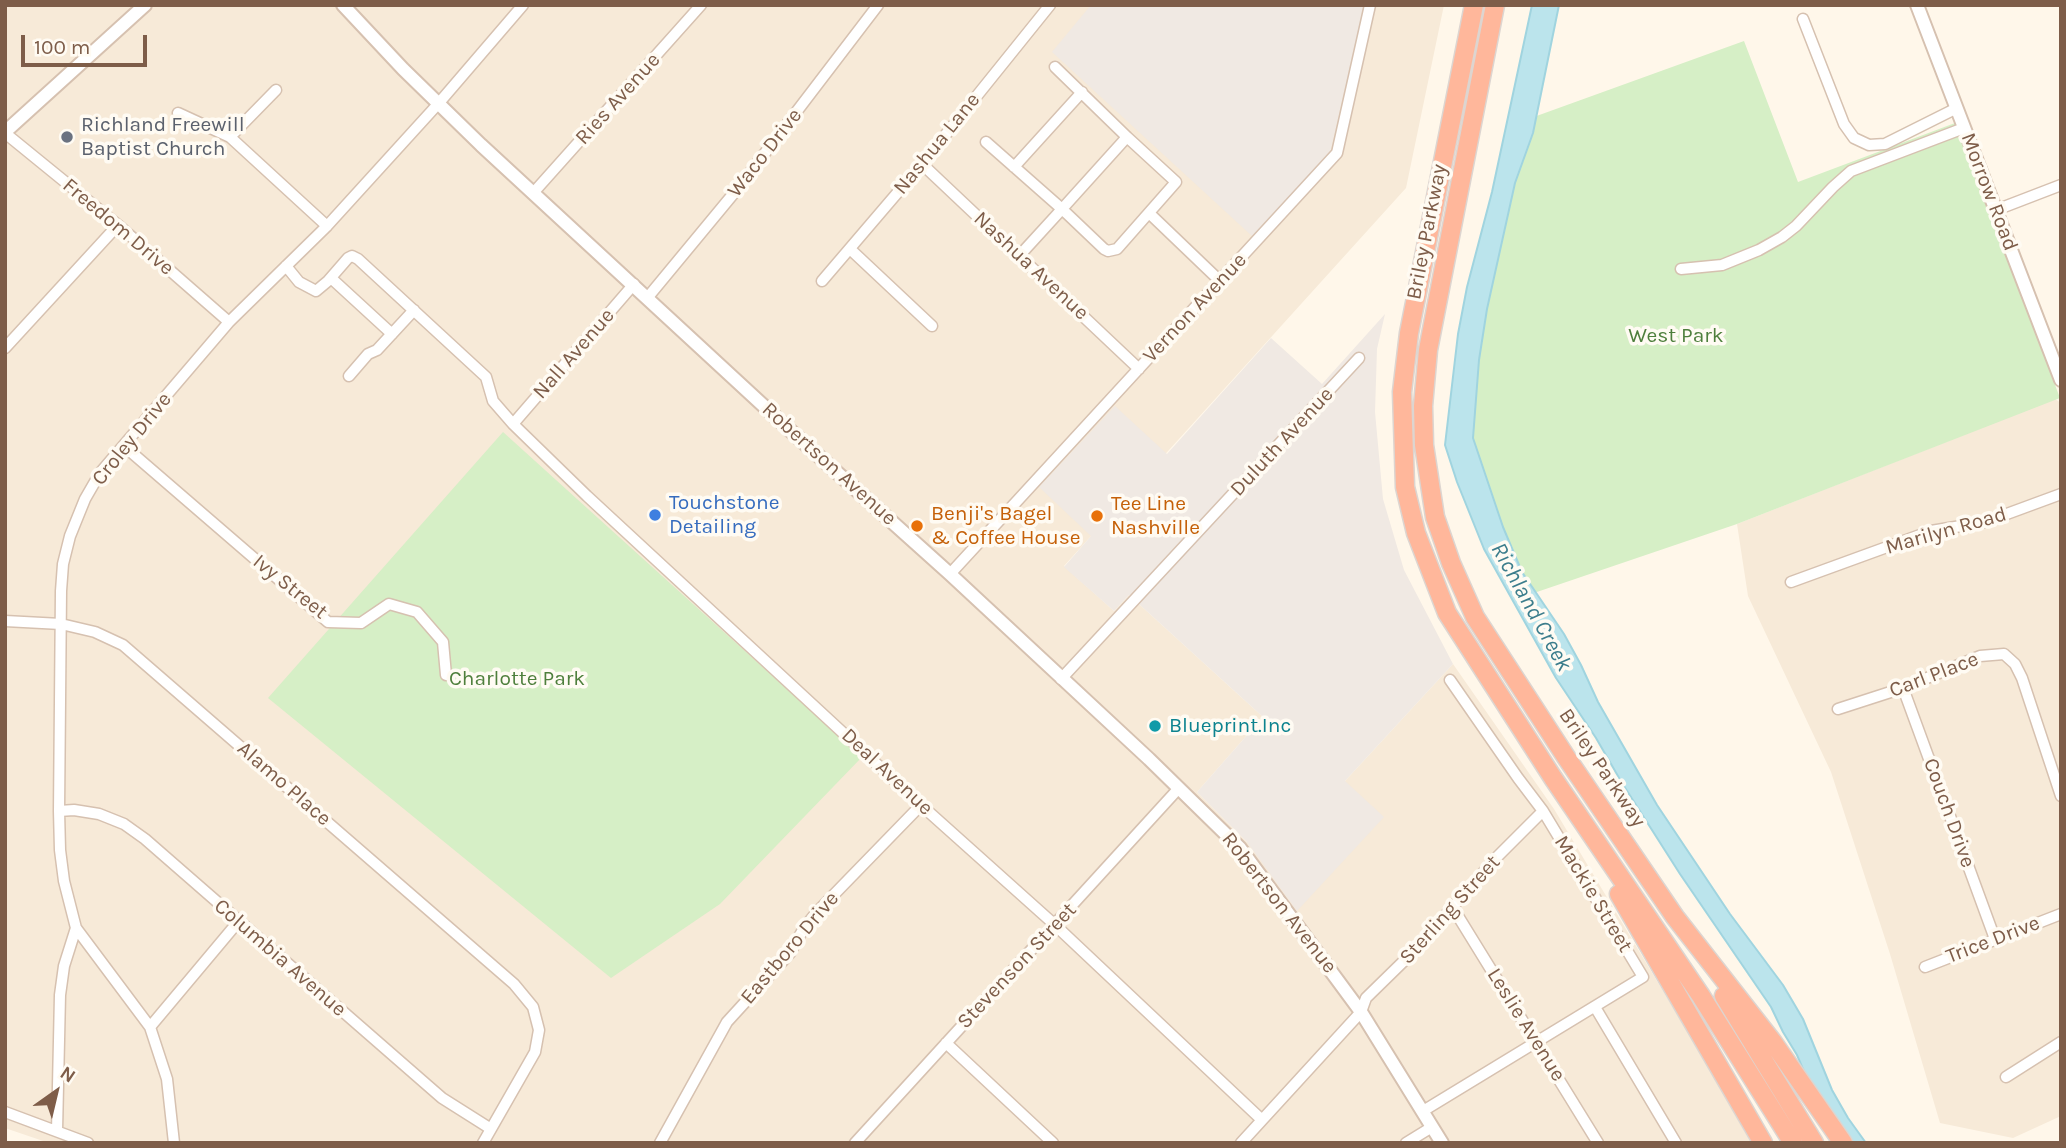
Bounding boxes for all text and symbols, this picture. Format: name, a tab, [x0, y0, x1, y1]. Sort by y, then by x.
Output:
scale bar	[24, 21, 150, 65]
text: 100 m	[34, 35, 91, 59]
street label: Ries Avenue	[570, 48, 666, 150]
street label: Nashua Lane	[888, 88, 986, 200]
street label: Waco Drive	[722, 103, 808, 203]
place label: Richland Freewill Baptist Church	[81, 112, 245, 162]
marker: Richland Freewill Baptist Church	[59, 129, 75, 145]
street label: Morrow Road	[1955, 129, 2023, 255]
street label: Briley Parkway	[1402, 162, 1452, 302]
street label: Freedom Drive	[57, 173, 179, 281]
street label: Nashua Avenue	[968, 206, 1094, 326]
street label: Vernon Avenue	[1138, 248, 1252, 368]
street label: Nall Avenue	[528, 304, 620, 404]
park label: West Park	[1628, 323, 1724, 349]
street label: Duluth Avenue	[1225, 382, 1339, 502]
street label: Croley Drive	[87, 387, 177, 491]
street label: Robertson Avenue	[757, 397, 901, 531]
place label: Touchstone Detailing	[669, 490, 779, 540]
place label: Tee Line Nashville	[1111, 491, 1200, 541]
place label: Benji's Bagel & Coffee House	[931, 501, 1081, 551]
street label: Marilyn Road	[1883, 502, 2009, 560]
marker: Touchstone Detailing	[647, 507, 663, 523]
marker: Tee Line Nashville	[1089, 508, 1105, 524]
marker: Benji's Bagel & Coffee House	[909, 518, 925, 534]
water label: Richland Creek	[1484, 538, 1578, 676]
street label: Ivy Street	[248, 549, 332, 625]
street label: Carl Place	[1886, 646, 1982, 704]
park label: Charlotte Park	[449, 666, 585, 692]
street label: Briley Parkway	[1553, 704, 1651, 832]
place label: Blueprint.Inc	[1169, 713, 1291, 739]
marker: Blueprint.Inc	[1147, 718, 1163, 734]
street label: Deal Avenue	[836, 723, 938, 821]
street label: Alamo Place	[232, 736, 336, 832]
street label: Couch Drive	[1918, 755, 1980, 871]
street label: Robertson Avenue	[1216, 827, 1342, 979]
street label: Mackie Street	[1548, 831, 1638, 957]
street label: Sterling Street	[1394, 850, 1506, 970]
street label: Eastboro Drive	[736, 887, 844, 1009]
street label: Columbia Avenue	[209, 894, 351, 1022]
street label: Stevenson Street	[952, 898, 1082, 1034]
street label: Trice Drive	[1943, 911, 2043, 969]
street label: Leslie Avenue	[1481, 964, 1571, 1086]
north arrow	[21, 1057, 91, 1127]
text: N	[56, 1062, 80, 1088]

